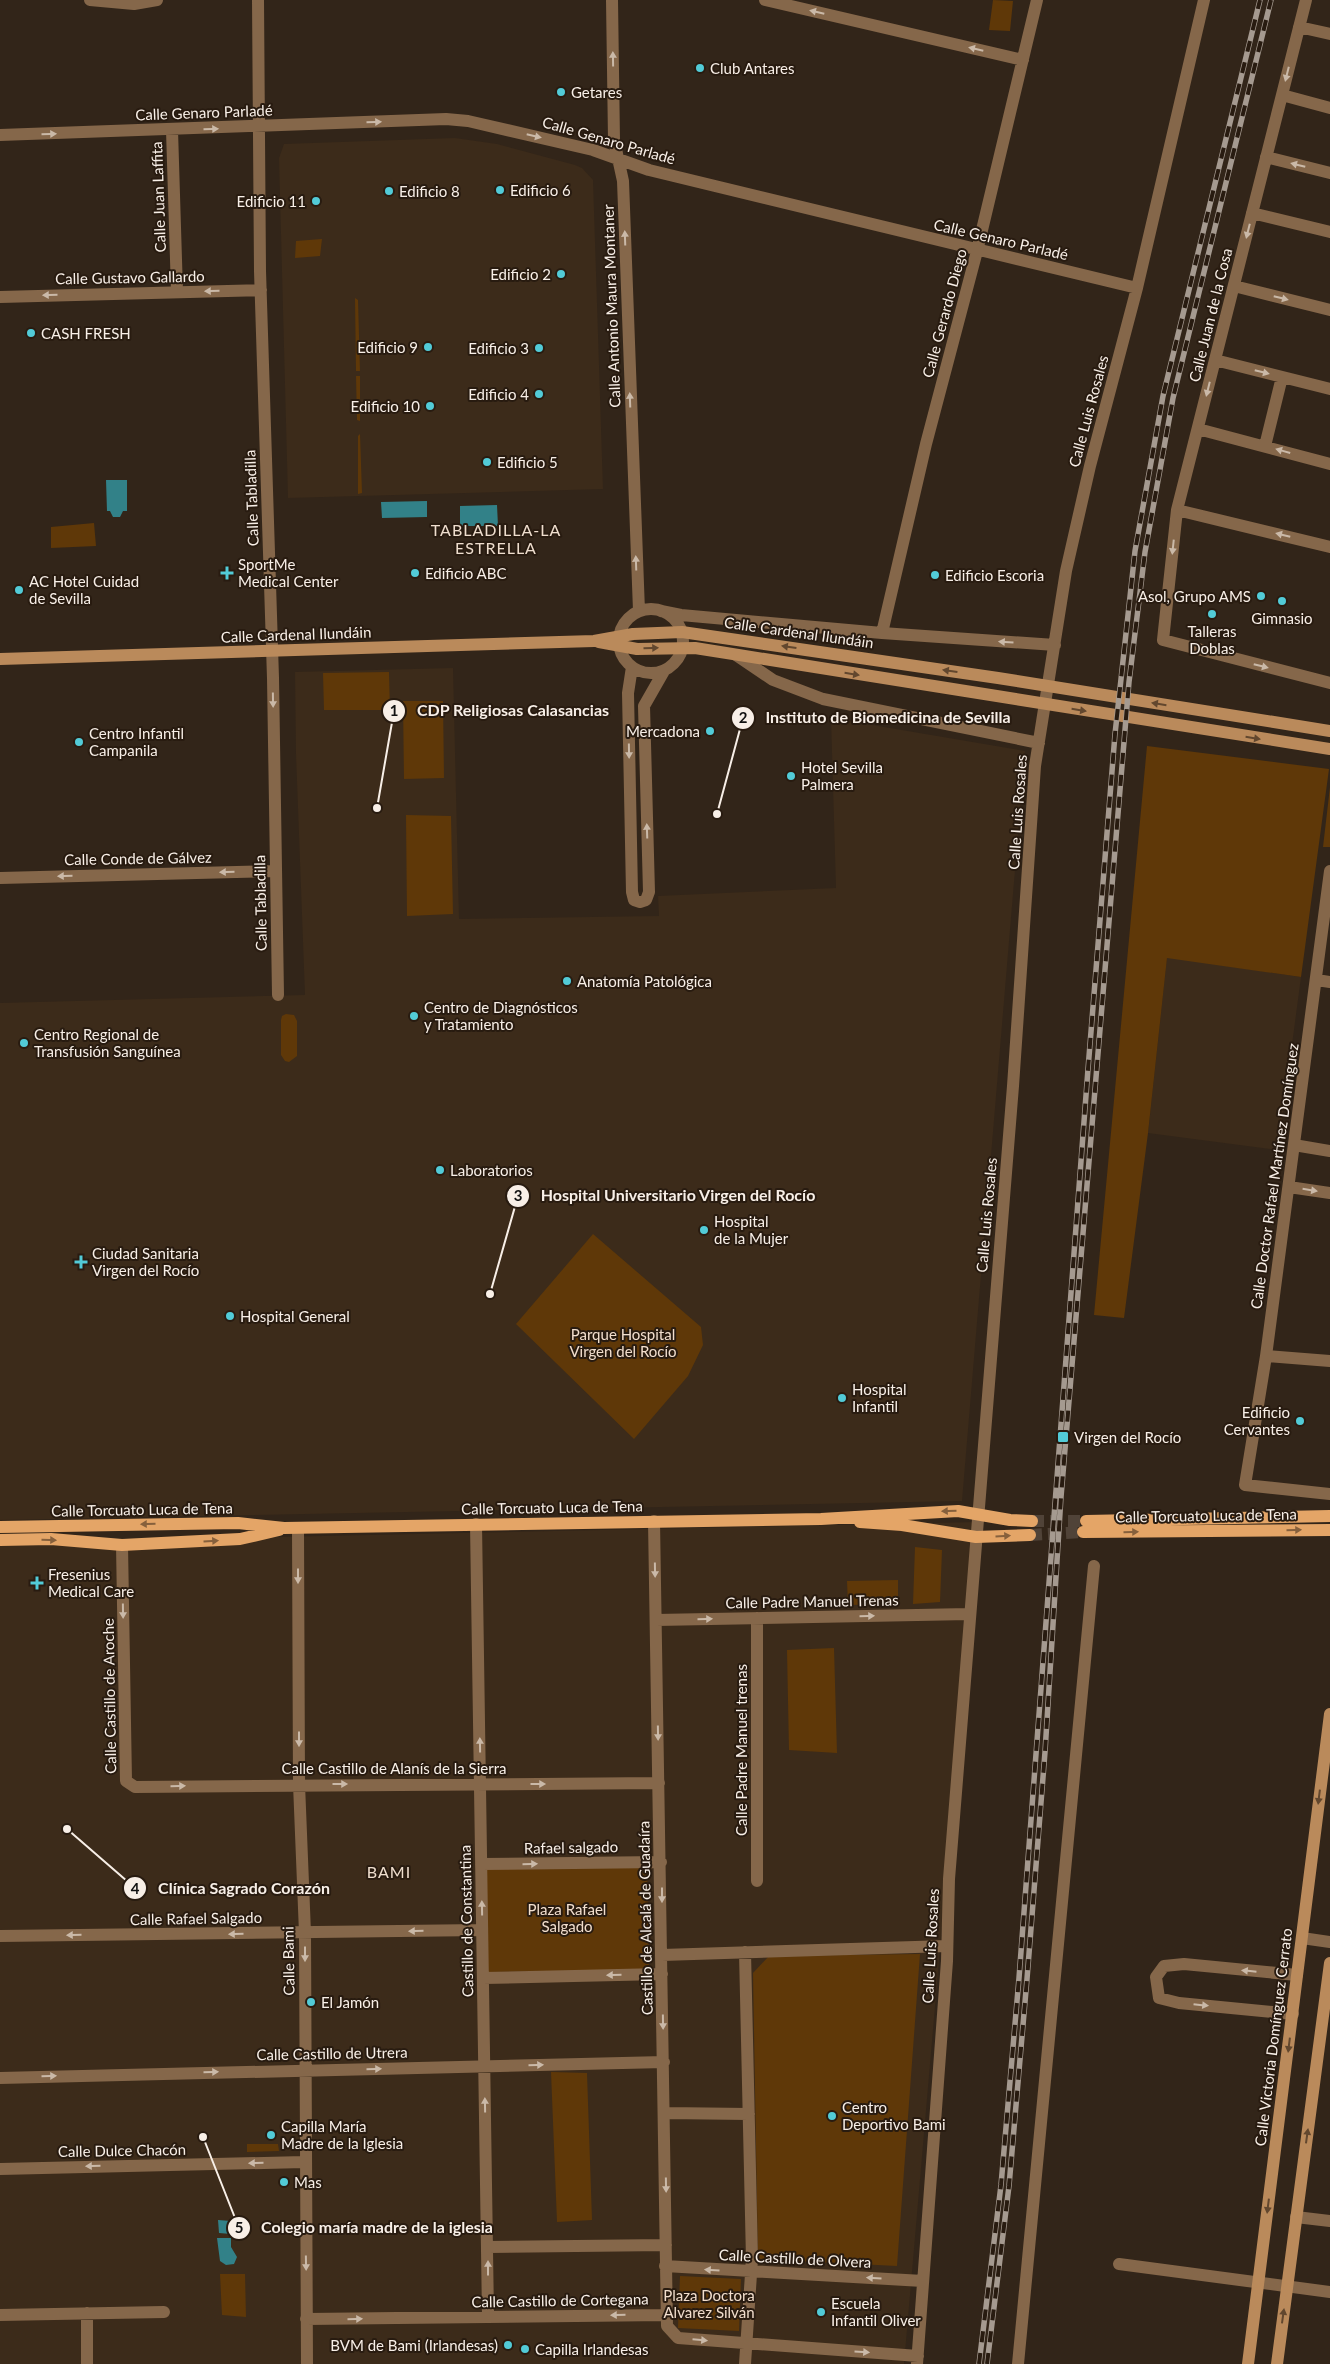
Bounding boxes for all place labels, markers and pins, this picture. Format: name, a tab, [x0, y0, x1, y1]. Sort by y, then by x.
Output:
place label: Club Antares	[710, 59, 794, 77]
marker: Club Antares	[694, 62, 706, 74]
place label: Getares	[571, 83, 622, 101]
marker: Getares	[555, 86, 567, 98]
place label: Edificio 6	[510, 181, 571, 199]
place label: Edificio 8	[399, 182, 460, 200]
marker: Edificio 6	[494, 184, 506, 196]
marker: Edificio 8	[383, 185, 395, 197]
place label: Edificio 11	[237, 192, 306, 210]
marker: Edificio 11	[310, 195, 322, 207]
place label: Edificio 2	[490, 265, 551, 283]
marker: Edificio 2	[555, 268, 567, 280]
place label: CASH FRESH	[41, 324, 131, 342]
marker: CASH FRESH	[25, 327, 37, 339]
place label: Edificio 9	[357, 338, 418, 356]
place label: Edificio 3	[468, 339, 529, 357]
marker: Edificio 9	[422, 341, 434, 353]
marker: Edificio 3	[533, 342, 545, 354]
place label: Edificio 4	[468, 385, 529, 403]
marker: Edificio 4	[533, 388, 545, 400]
place label: Edificio 10	[351, 397, 420, 415]
marker: Edificio 10	[424, 400, 436, 412]
place label: Edificio 5	[497, 453, 558, 471]
marker: Edificio 5	[481, 456, 493, 468]
place label: SportMe Medical Center	[238, 555, 339, 590]
place label: Edificio ABC	[425, 564, 506, 582]
marker: SportMe Medical Center	[220, 566, 234, 580]
place label: Edificio Escoria	[945, 566, 1044, 584]
marker: Edificio ABC	[409, 567, 421, 579]
marker: Edificio Escoria	[929, 569, 941, 581]
place label: AC Hotel Cuidad de Sevilla	[29, 572, 139, 607]
marker: AC Hotel Cuidad de Sevilla	[13, 584, 25, 596]
place label: Asol, Grupo AMS	[1138, 587, 1251, 605]
marker: Asol, Grupo AMS	[1255, 590, 1267, 602]
marker: Gimnasio	[1276, 595, 1288, 607]
marker: Talleras Doblas	[1206, 608, 1218, 620]
place label: Gimnasio	[1251, 609, 1313, 627]
place label: Talleras Doblas	[1188, 622, 1236, 657]
callout: CDP Religiosas Calasancias	[381, 695, 619, 726]
callout: Instituto de Biomedicina de Sevilla	[731, 702, 1021, 733]
place label: Mercadona	[626, 722, 700, 740]
place label: Centro Infantil Campanila	[89, 724, 184, 759]
marker: Mercadona	[704, 725, 716, 737]
marker: Centro Infantil Campanila	[73, 736, 85, 748]
place label: Hotel Sevilla Palmera	[801, 758, 883, 793]
marker: Hotel Sevilla Palmera	[785, 770, 797, 782]
place label: Anatomía Patológica	[577, 972, 712, 990]
marker: Anatomía Patológica	[561, 975, 573, 987]
place label: Centro de Diagnósticos y Tratamiento	[424, 998, 578, 1033]
marker: Centro de Diagnósticos y Tratamiento	[408, 1010, 420, 1022]
place label: Centro Regional de Transfusión Sanguínea	[34, 1025, 181, 1060]
marker: Centro Regional de Transfusión Sanguínea	[18, 1037, 30, 1049]
place label: Laboratorios	[450, 1161, 533, 1179]
marker: Laboratorios	[434, 1164, 446, 1176]
callout: Hospital Universitario Virgen del Rocío	[506, 1180, 826, 1211]
place label: Hospital de la Mujer	[714, 1212, 789, 1247]
marker: Hospital de la Mujer	[698, 1224, 710, 1236]
place label: Ciudad Sanitaria Virgen del Rocío	[92, 1244, 199, 1279]
marker: Ciudad Sanitaria Virgen del Rocío	[74, 1255, 88, 1269]
place label: Hospital General	[240, 1307, 350, 1325]
marker: Hospital General	[224, 1310, 236, 1322]
place label: Hospital Infantil	[852, 1380, 907, 1415]
marker: Hospital Infantil	[836, 1392, 848, 1404]
place label: Edificio Cervantes	[1224, 1403, 1290, 1438]
marker: Edificio Cervantes	[1294, 1415, 1306, 1427]
place label: Virgen del Rocío	[1074, 1428, 1181, 1446]
marker: Virgen del Rocío	[1056, 1430, 1070, 1444]
place label: Fresenius Medical Care	[48, 1565, 134, 1600]
marker: Fresenius Medical Care	[30, 1576, 44, 1590]
callout: Clínica Sagrado Corazón	[123, 1873, 340, 1904]
place label: El Jamón	[321, 1993, 379, 2011]
marker: El Jamón	[305, 1996, 317, 2008]
place label: Centro Deportivo Bami	[842, 2098, 946, 2133]
marker: Centro Deportivo Bami	[826, 2110, 838, 2122]
place label: Capilla María Madre de la Iglesia	[281, 2117, 403, 2152]
marker: Capilla María Madre de la Iglesia	[265, 2129, 277, 2141]
place label: Mas	[294, 2173, 322, 2191]
marker: Mas	[278, 2176, 290, 2188]
callout: Colegio maría madre de la iglesia	[226, 2212, 503, 2243]
place label: Escuela Infantil Oliver	[831, 2294, 921, 2329]
marker: Escuela Infantil Oliver	[815, 2306, 827, 2318]
place label: BVM de Bami (Irlandesas)	[330, 2336, 498, 2354]
marker: BVM de Bami (Irlandesas)	[502, 2339, 514, 2351]
place label: Capilla Irlandesas	[535, 2340, 649, 2358]
marker: Capilla Irlandesas	[519, 2343, 531, 2355]

